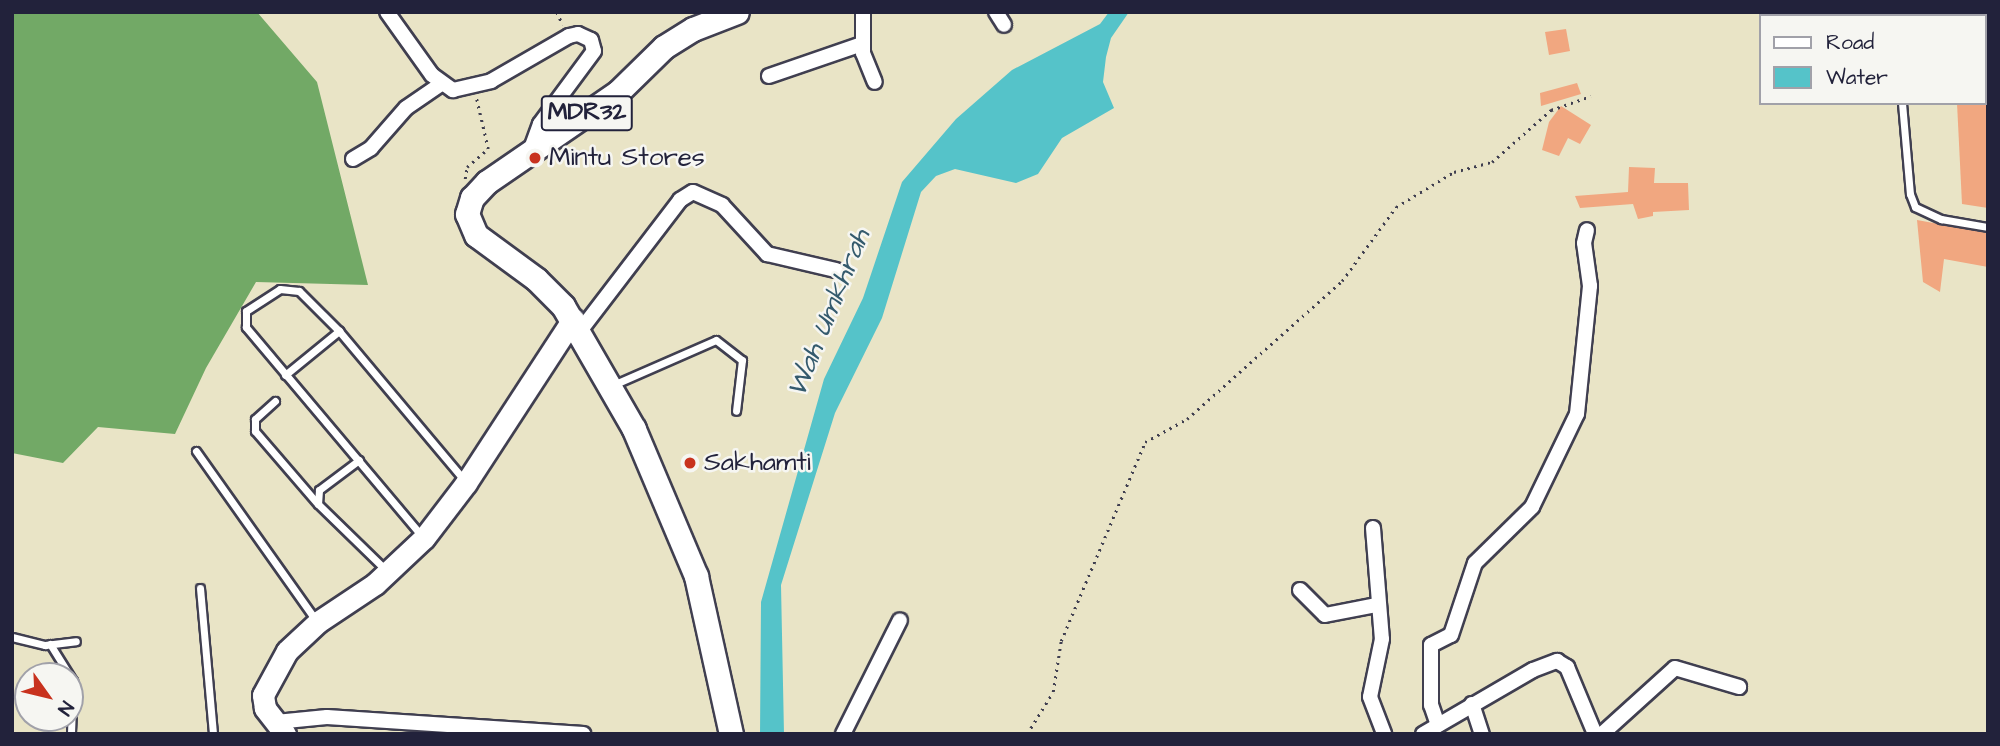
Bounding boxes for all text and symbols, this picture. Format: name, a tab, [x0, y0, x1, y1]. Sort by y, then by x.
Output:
legend	[1758, 14, 1986, 105]
text: Road	[1826, 28, 1874, 57]
text: Water	[1826, 63, 1888, 92]
road number: MDR32	[540, 92, 634, 134]
place label: Mintu Stores	[549, 142, 705, 174]
marker: Mintu Stores	[527, 150, 543, 166]
water label: Wah Umkhrah	[780, 224, 878, 402]
place label: Sakhamti	[704, 447, 811, 479]
marker: Sakhamti	[682, 455, 698, 471]
north arrow	[14, 662, 84, 732]
text: N	[51, 695, 80, 720]

